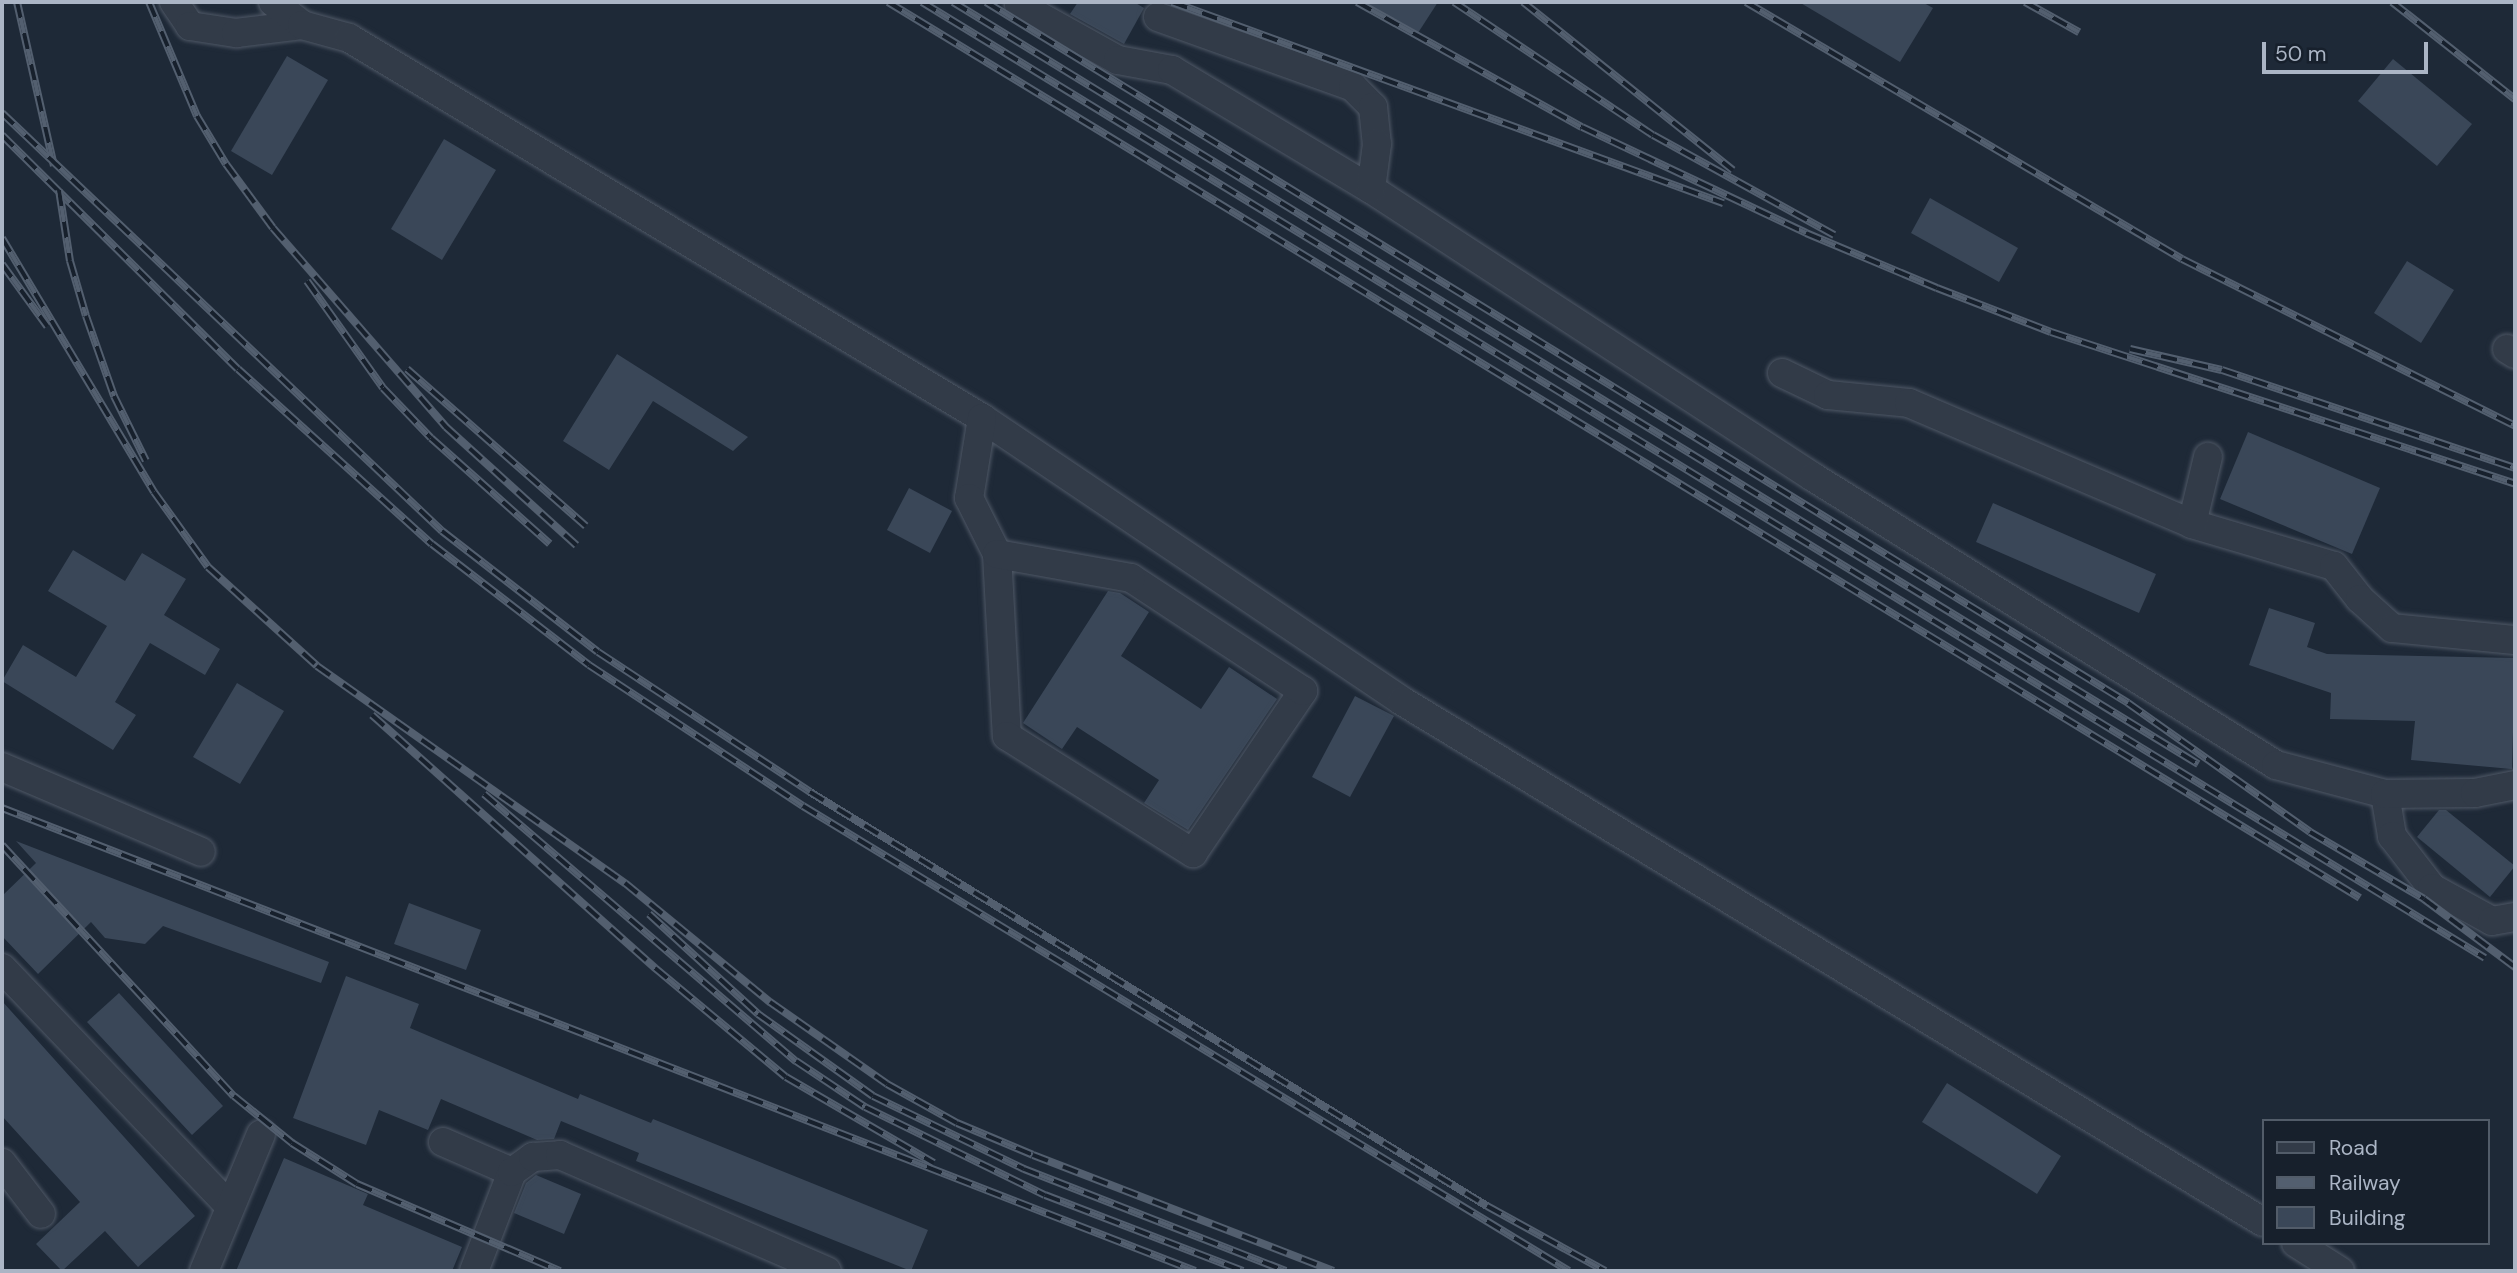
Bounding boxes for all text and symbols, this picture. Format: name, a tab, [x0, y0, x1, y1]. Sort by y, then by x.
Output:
scale bar	[2265, 28, 2431, 72]
text: 50 m	[2275, 40, 2326, 68]
legend	[2262, 1119, 2489, 1245]
text: Road	[2329, 1134, 2378, 1162]
text: Railway	[2329, 1169, 2401, 1197]
text: Building	[2329, 1204, 2405, 1232]

